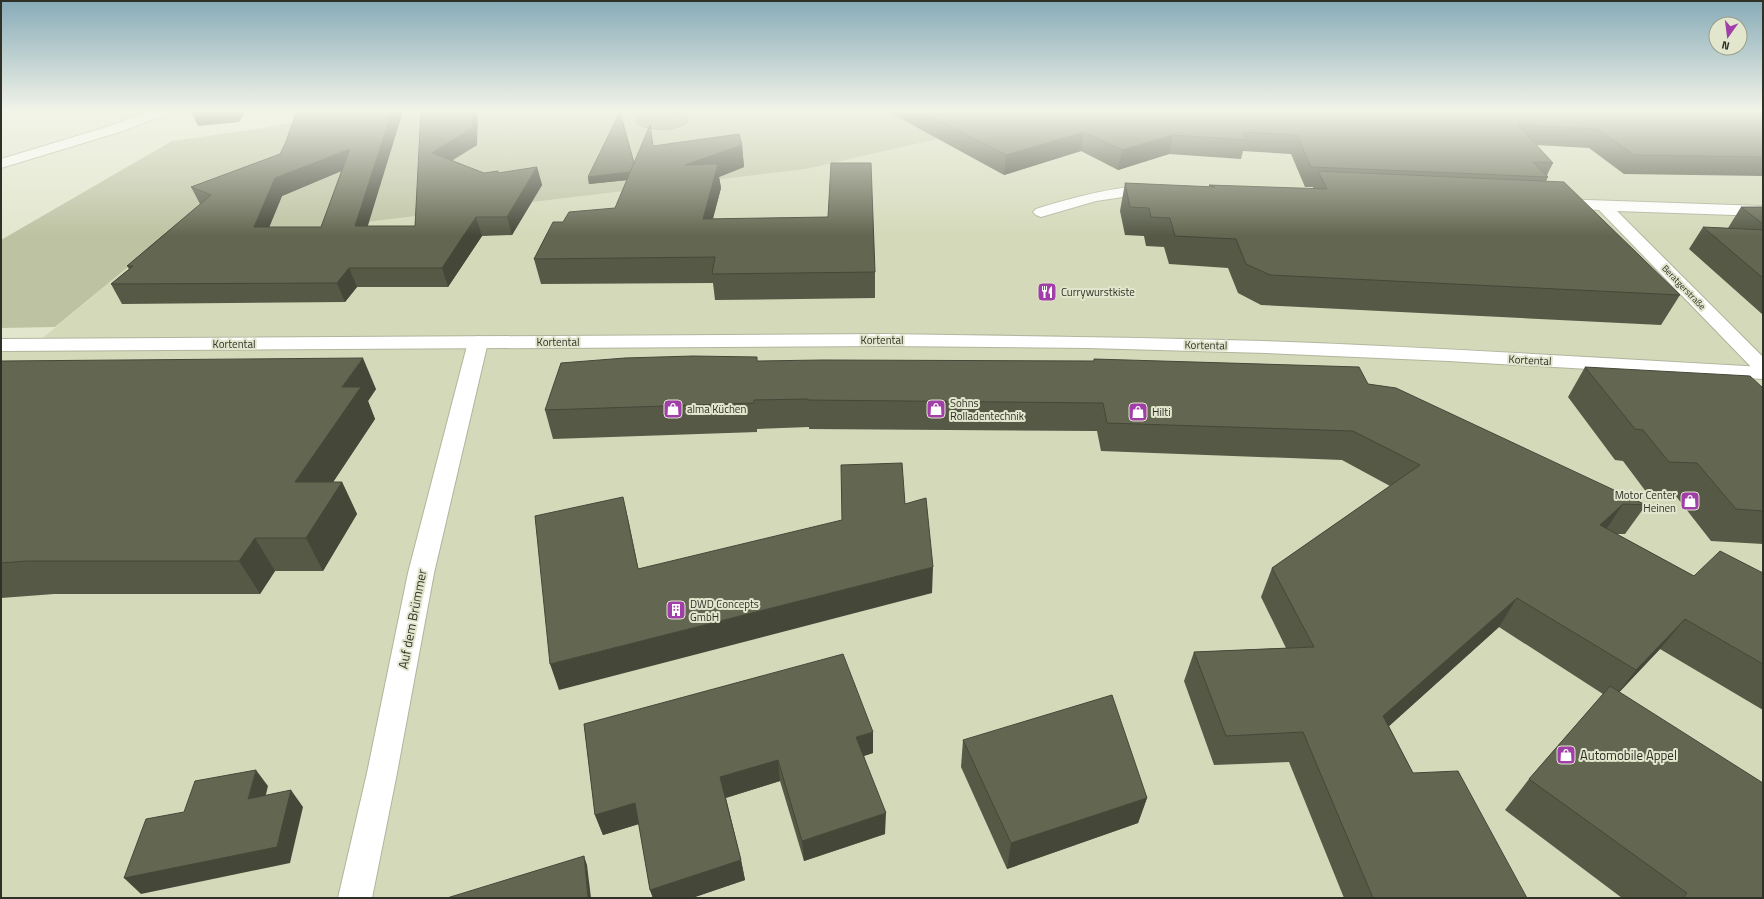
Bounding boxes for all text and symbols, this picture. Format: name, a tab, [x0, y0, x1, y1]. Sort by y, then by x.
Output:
north arrow	[1708, 16, 1748, 56]
text: N	[1720, 37, 1731, 54]
street label: Beratgerstraße	[1659, 262, 1709, 313]
restaurant icon: Currywurstkiste	[1036, 281, 1058, 303]
place label: Currywurstkiste	[1061, 284, 1135, 300]
street label: Kortental	[861, 332, 903, 348]
street label: Kortental	[537, 334, 579, 350]
street label: Kortental	[213, 336, 255, 352]
street label: Kortental	[1184, 337, 1228, 353]
street label: Kortental	[1508, 351, 1552, 369]
place label: Sohns Rolladentechnik	[950, 395, 1025, 424]
shop icon: alma Küchen	[662, 398, 684, 420]
shop icon: Sohns Rolladentechnik	[925, 398, 947, 420]
place label: alma Küchen	[687, 401, 746, 417]
shop icon: Hilti	[1127, 401, 1149, 423]
place label: Hilti	[1152, 404, 1171, 420]
place label: Motor Center Heinen	[1615, 487, 1676, 516]
shop icon: Motor Center Heinen	[1679, 490, 1701, 512]
street label: Auf dem Brümmer	[393, 567, 432, 671]
place label: DWD Concepts GmbH	[690, 596, 759, 625]
building icon: DWD Concepts GmbH	[665, 599, 687, 621]
shop icon: Automobile Appel	[1555, 744, 1577, 766]
place label: Automobile Appel	[1580, 745, 1677, 765]

